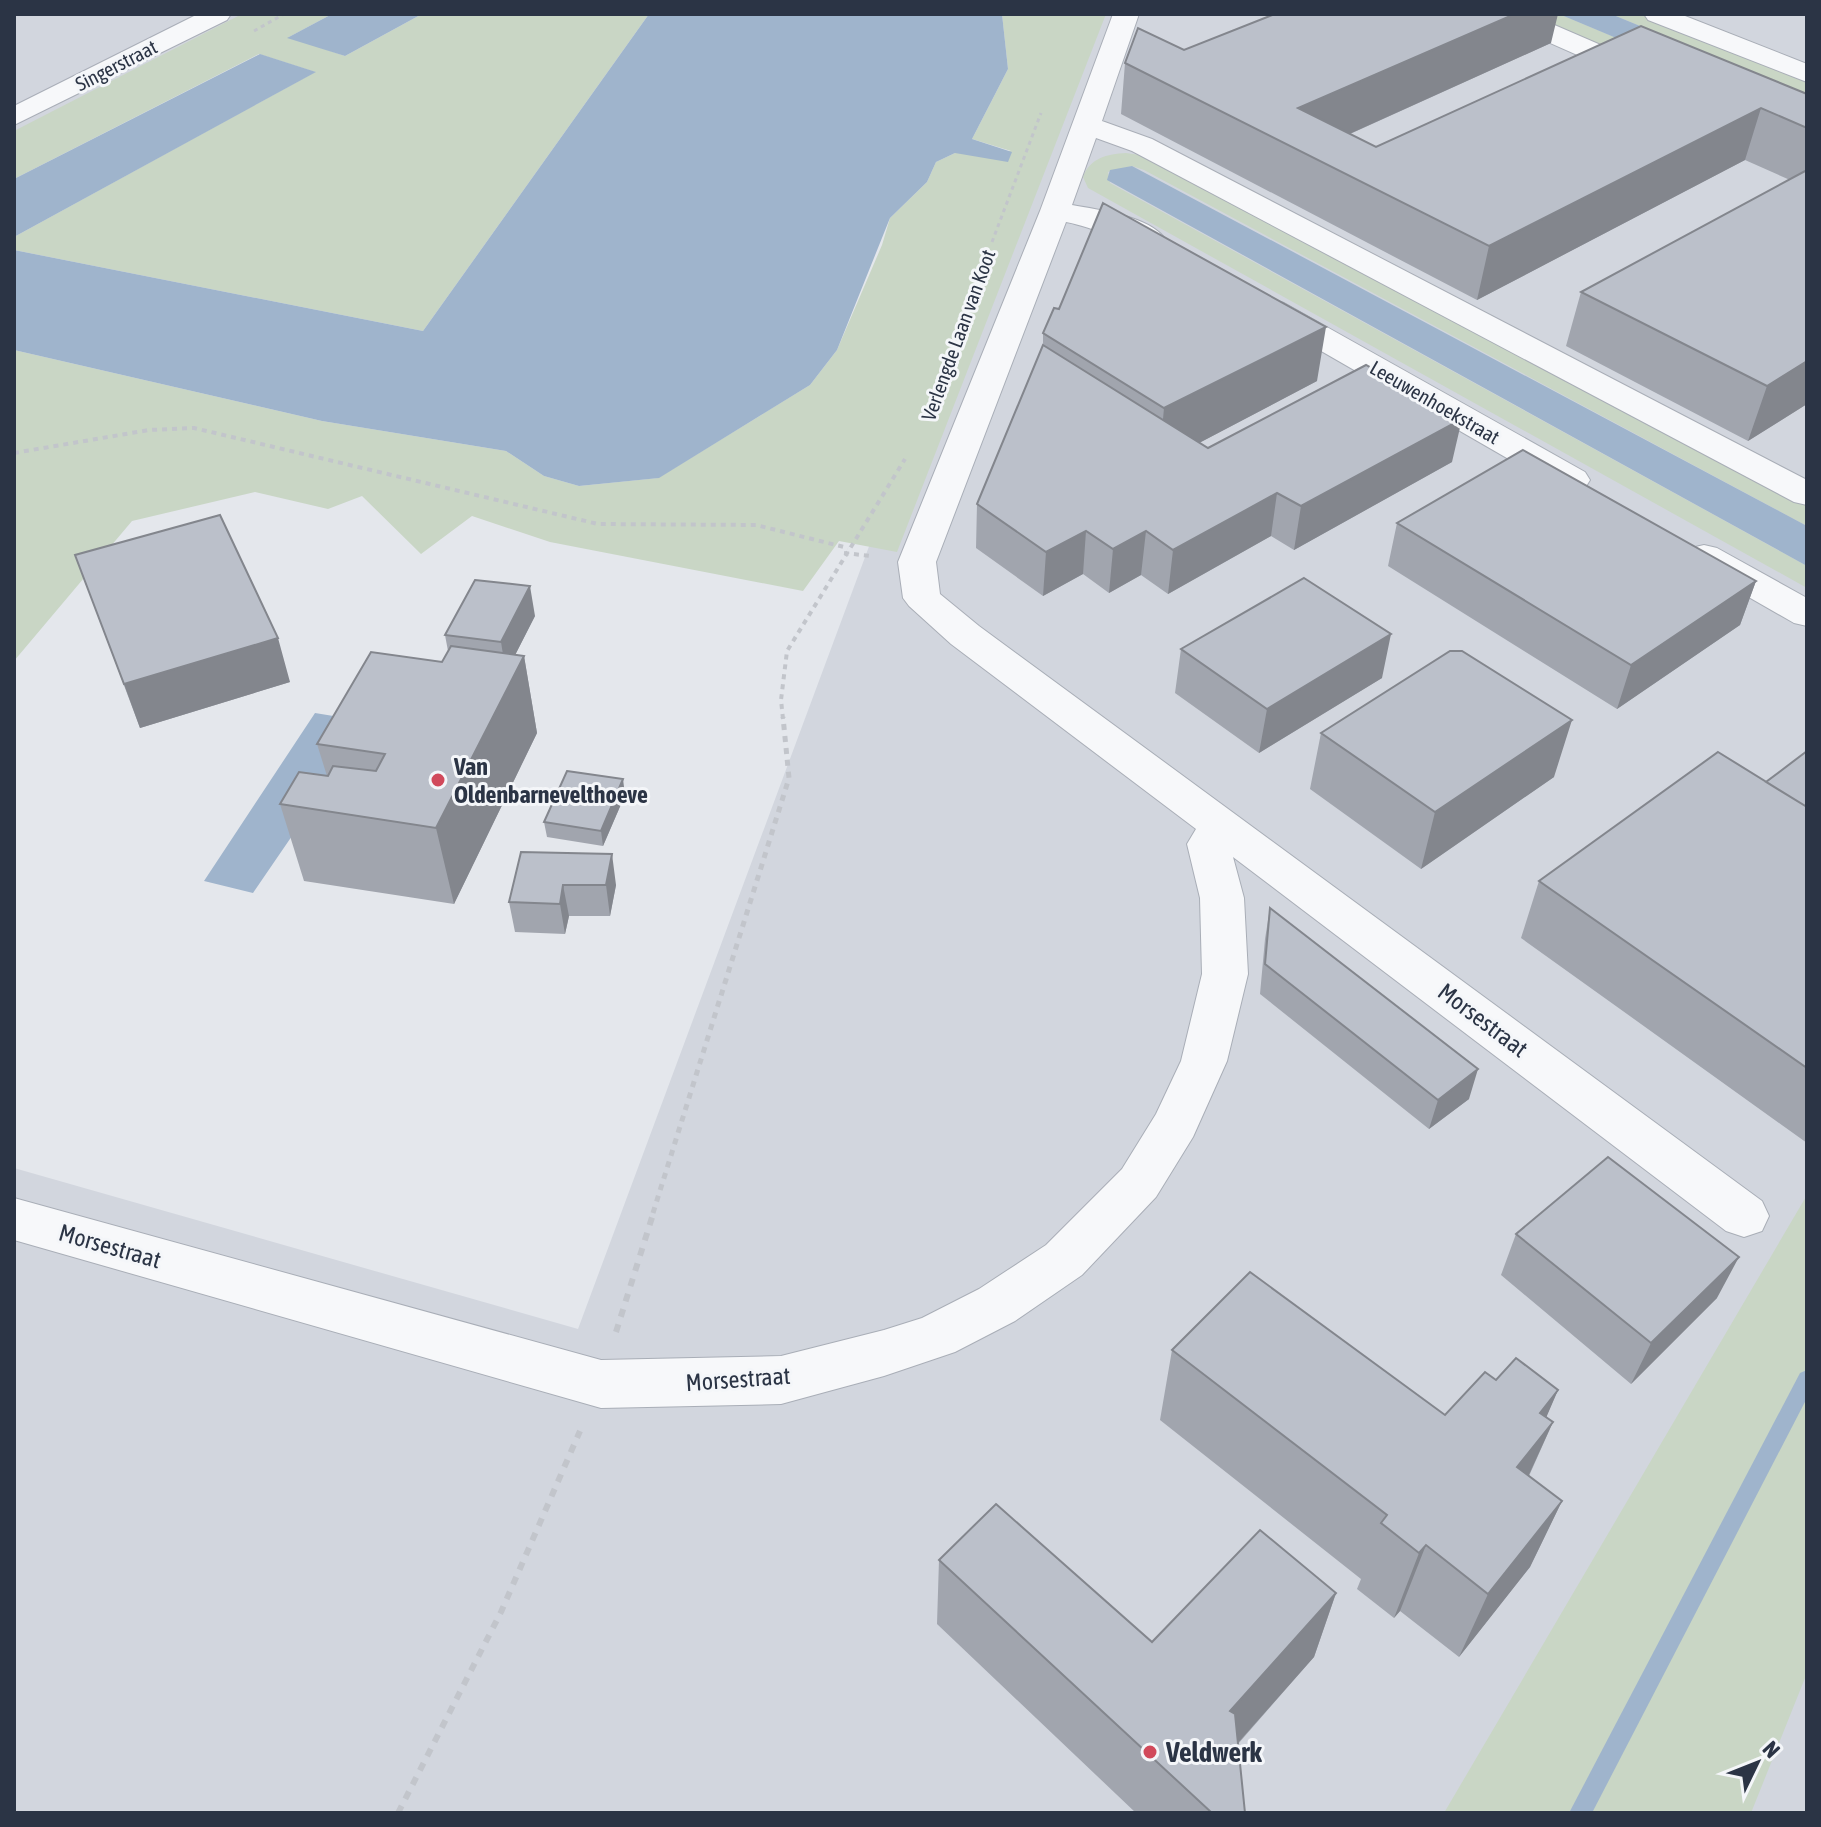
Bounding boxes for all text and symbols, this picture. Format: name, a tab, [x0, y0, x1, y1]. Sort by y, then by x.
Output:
street label: Singerstraat	[71, 35, 161, 95]
street label: Verlengde Laan van Koot	[916, 246, 1000, 424]
street label: Leeuwenhoekstraat	[1366, 356, 1504, 448]
place label: Van Oldenbarnevelthoeve	[453, 753, 648, 808]
marker: Van Oldenbarnevelthoeve	[429, 771, 447, 789]
street label: Morsestraat	[1433, 978, 1533, 1062]
street label: Morsestraat	[56, 1219, 164, 1273]
street label: Morsestraat	[685, 1362, 791, 1396]
north arrow	[1717, 1723, 1797, 1803]
place label: Veldwerk	[1165, 1736, 1262, 1768]
text: N	[1758, 1736, 1786, 1763]
marker: Veldwerk	[1141, 1743, 1159, 1761]

